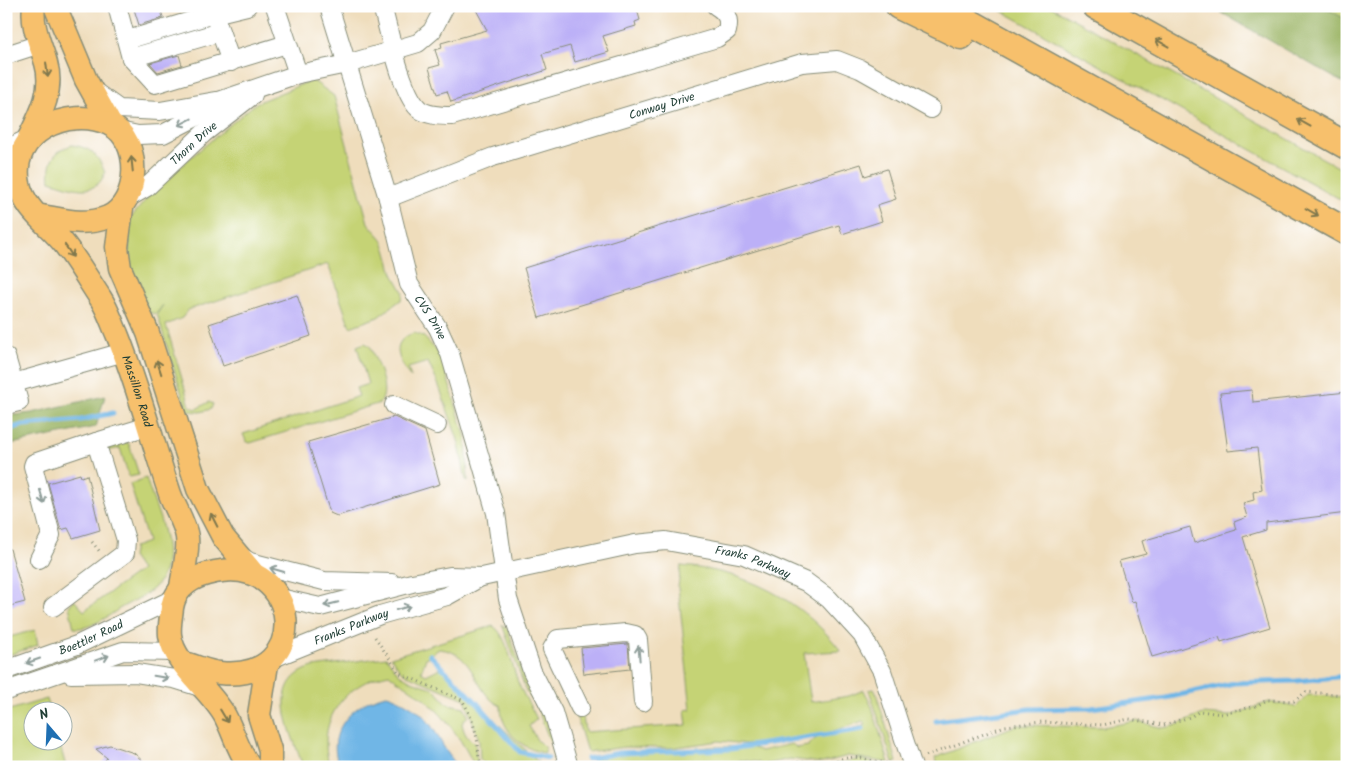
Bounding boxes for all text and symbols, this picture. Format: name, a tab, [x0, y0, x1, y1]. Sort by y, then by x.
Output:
one-way arrow	[1156, 38, 1170, 48]
one-way arrow	[42, 62, 52, 78]
street label: Conway Drive	[626, 86, 698, 125]
street label: Thorn Drive	[166, 116, 222, 170]
one-way arrow	[1298, 117, 1312, 127]
one-way arrow	[178, 118, 193, 128]
one-way arrow	[127, 156, 137, 172]
one-way arrow	[1305, 207, 1320, 217]
one-way arrow	[64, 244, 74, 258]
street label: CVS Drive	[409, 291, 452, 343]
street label: Massillon Road	[116, 352, 158, 431]
one-way arrow	[154, 360, 163, 376]
one-way arrow	[37, 489, 47, 505]
one-way arrow	[209, 512, 219, 527]
street label: Franks Parkway	[714, 540, 794, 584]
one-way arrow	[270, 565, 286, 574]
one-way arrow	[324, 600, 340, 609]
street label: Franks Parkway	[311, 603, 391, 650]
one-way arrow	[395, 603, 411, 612]
street label: Boettler Road	[56, 614, 127, 660]
one-way arrow	[634, 646, 643, 662]
one-way arrow	[94, 653, 109, 662]
one-way arrow	[26, 657, 41, 666]
one-way arrow	[153, 672, 169, 682]
north arrow	[22, 700, 72, 750]
text: N	[36, 703, 52, 726]
one-way arrow	[219, 708, 229, 722]

